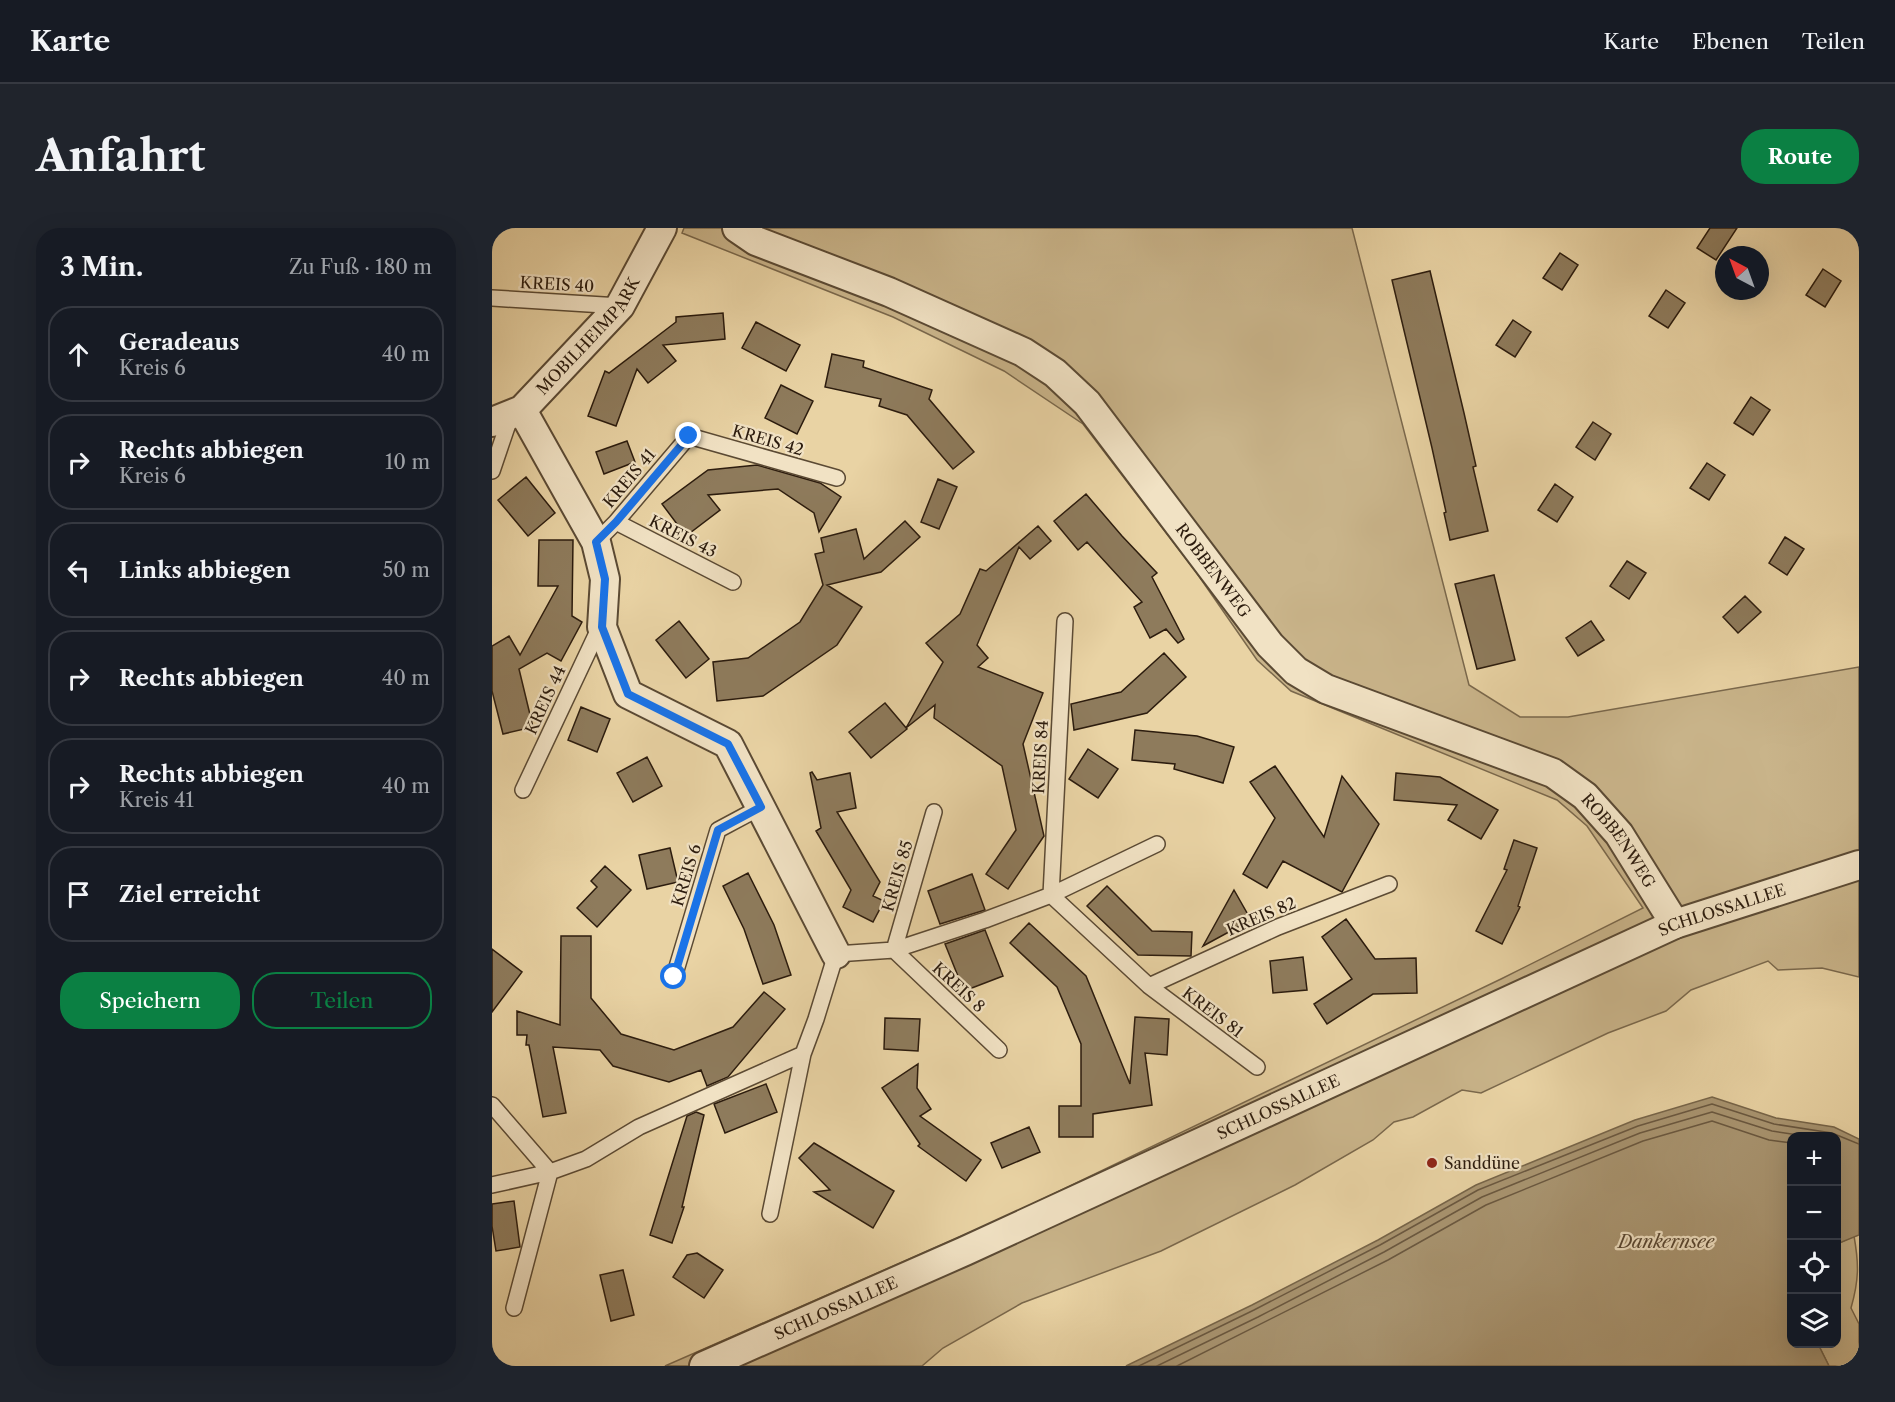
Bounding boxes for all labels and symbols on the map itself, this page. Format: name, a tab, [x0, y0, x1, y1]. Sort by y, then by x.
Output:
north arrow	[1715, 246, 1769, 300]
street label: KREIS 40	[519, 272, 595, 296]
street label: MOBILHEIMPARK	[532, 273, 644, 399]
street label: KREIS 42	[730, 420, 806, 460]
route end	[675, 422, 701, 448]
street label: KREIS 41	[599, 444, 660, 512]
street label: KREIS 43	[646, 510, 720, 562]
street label: ROBBENWEG	[1171, 519, 1255, 621]
street label: KREIS 44	[520, 662, 570, 738]
street label: KREIS 84	[1028, 720, 1052, 794]
street label: ROBBENWEG	[1577, 789, 1660, 891]
street label: KREIS 85	[877, 838, 917, 914]
street label: KREIS 6	[667, 841, 705, 909]
street label: SCHLOSSALLEE	[1655, 879, 1788, 940]
street label: KREIS 82	[1223, 892, 1299, 940]
street label: KREIS 8	[929, 958, 989, 1016]
route start	[660, 963, 686, 989]
street label: KREIS 81	[1179, 983, 1248, 1042]
street label: SCHLOSSALLEE	[1213, 1070, 1343, 1144]
place label: Sanddüne	[1444, 1153, 1520, 1173]
marker: Sanddüne	[1425, 1156, 1439, 1170]
water label: Dankernsee	[1616, 1231, 1715, 1253]
street label: SCHLOSSALLEE	[771, 1272, 901, 1344]

